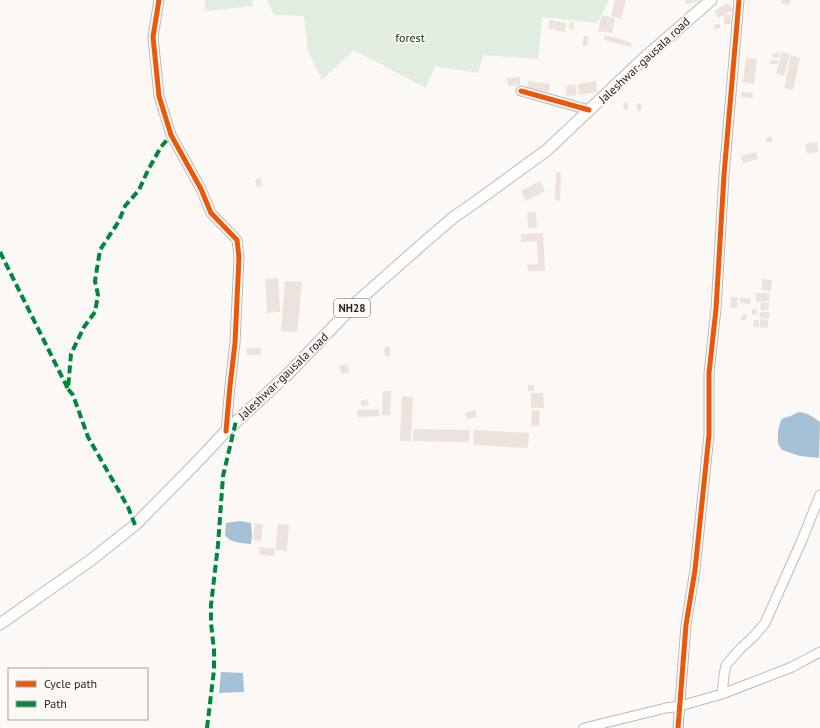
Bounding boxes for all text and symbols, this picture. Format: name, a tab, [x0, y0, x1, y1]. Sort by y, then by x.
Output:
street label: Jaleshwar-gausala road	[595, 14, 693, 107]
park label: forest	[395, 30, 425, 45]
road number: NH28	[334, 299, 370, 317]
street label: Jaleshwar-gausala road	[234, 329, 331, 424]
legend	[8, 668, 148, 720]
text: Cycle path	[44, 676, 97, 691]
text: Path	[44, 696, 67, 711]

